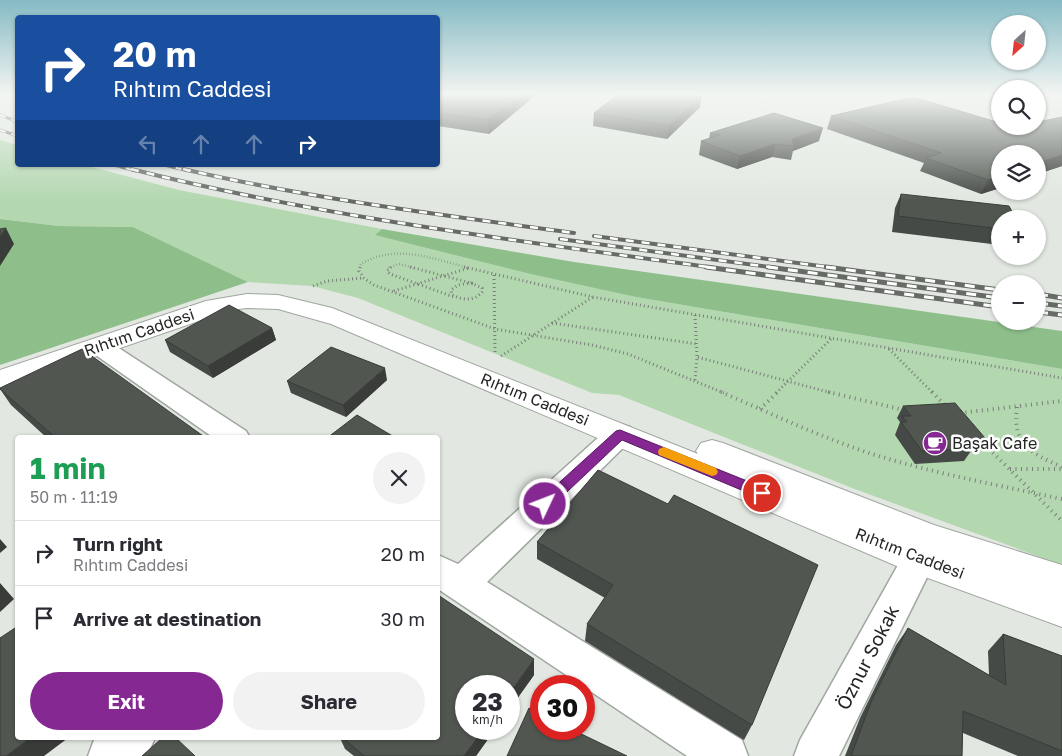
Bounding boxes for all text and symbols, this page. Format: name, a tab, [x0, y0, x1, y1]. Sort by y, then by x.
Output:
north arrow	[991, 15, 1046, 70]
map controls	[991, 15, 1046, 330]
text: 20 m	[113, 33, 196, 75]
icon: right	[30, 35, 95, 100]
text: Rıhtım Caddesi	[113, 75, 272, 102]
button: search	[991, 80, 1046, 135]
icon: left	[134, 130, 162, 158]
icon: ahead	[187, 130, 215, 158]
icon: ahead	[240, 130, 268, 158]
icon: right	[293, 130, 321, 158]
button: layers	[991, 145, 1046, 200]
button: +	[991, 210, 1046, 265]
button: −	[991, 275, 1046, 330]
street label: Rıhtım Caddesi	[81, 304, 197, 360]
street label: Rıhtım Caddesi	[478, 368, 592, 430]
cafe icon: Başak Cafe	[922, 430, 948, 456]
place label: Başak Cafe	[952, 433, 1037, 453]
text: 1 min	[30, 450, 106, 486]
button: close	[373, 452, 425, 504]
pin	[741, 472, 783, 514]
position arrow	[518, 477, 570, 529]
icon: arrive	[748, 479, 776, 507]
text: 50 m · 11:19	[30, 487, 118, 507]
street label: Rıhtım Caddesi	[853, 523, 967, 583]
text: Turn right	[73, 532, 163, 555]
icon: right	[30, 539, 58, 567]
text: 20 m	[381, 542, 425, 565]
text: Rıhtım Caddesi	[73, 555, 188, 575]
street label: Öznur Sokak	[831, 601, 903, 713]
icon: arrive	[30, 604, 58, 632]
text: Arrive at destination	[73, 607, 261, 630]
text: 30 m	[381, 607, 425, 630]
button: Exit	[30, 672, 223, 730]
button: Share	[233, 672, 425, 730]
speed limit sign: 30	[530, 675, 595, 740]
text: 23	[472, 686, 503, 717]
text: km/h	[472, 712, 503, 727]

